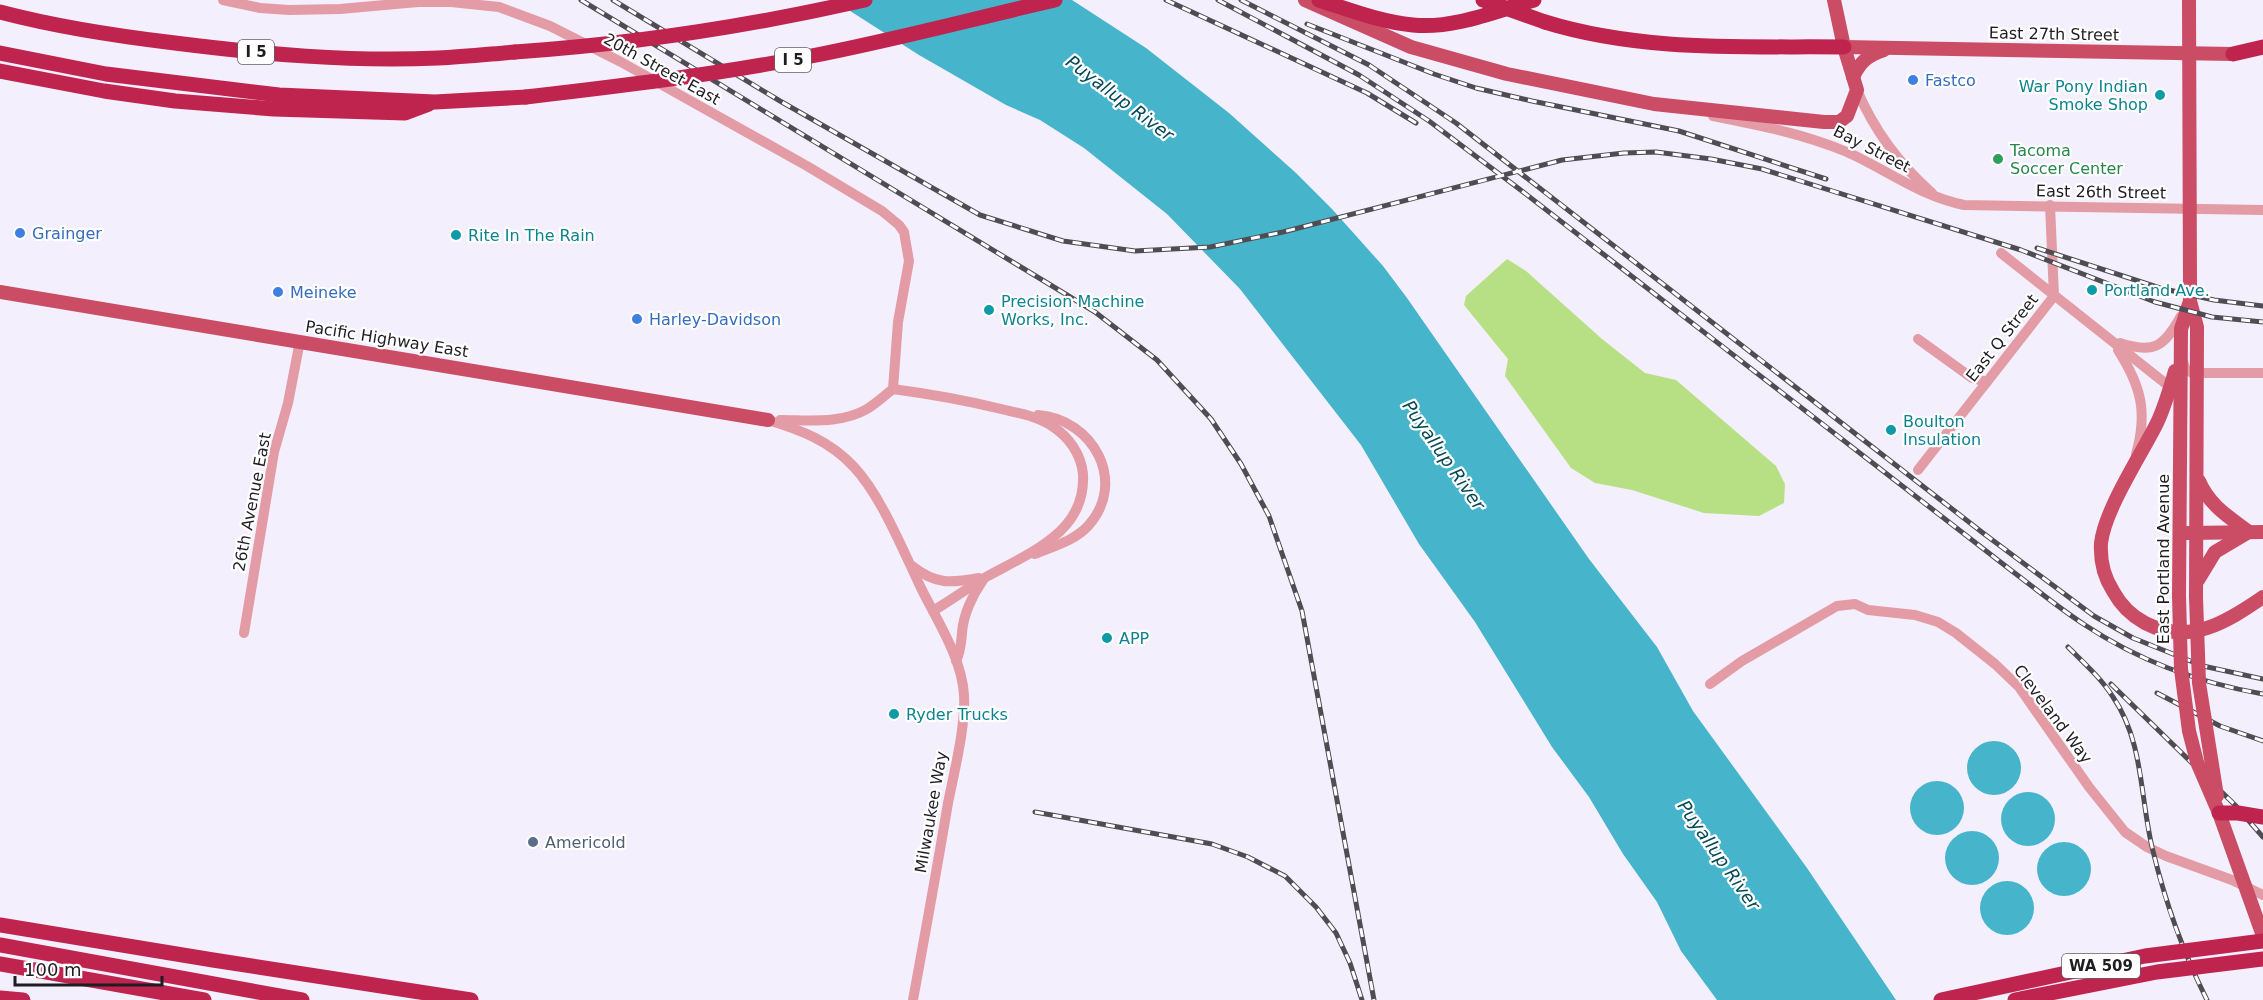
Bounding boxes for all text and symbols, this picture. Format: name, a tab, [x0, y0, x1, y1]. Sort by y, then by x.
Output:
street label: East 27th Street	[1989, 23, 2119, 45]
street label: 20th Street East	[601, 29, 723, 109]
road number: I 5	[238, 40, 274, 64]
road number: I 5	[775, 48, 811, 72]
water label: Puyallup River	[1062, 51, 1179, 146]
place label: Fastco	[1925, 71, 1976, 90]
marker: Fastco	[1906, 73, 1920, 87]
place label: War Pony Indian Smoke Shop	[2019, 77, 2148, 114]
marker: War Pony Indian Smoke Shop	[2153, 88, 2167, 102]
street label: Bay Street	[1830, 121, 1914, 177]
place label: Tacoma Soccer Center	[2009, 141, 2123, 178]
marker: Tacoma Soccer Center	[1991, 152, 2005, 166]
street label: East 26th Street	[2036, 181, 2166, 203]
place label: Grainger	[32, 224, 102, 243]
marker: Grainger	[13, 226, 27, 240]
place label: Rite In The Rain	[468, 226, 595, 245]
marker: Rite In The Rain	[449, 228, 463, 242]
place label: Portland Ave.	[2104, 281, 2210, 300]
place label: Meineke	[290, 283, 357, 302]
marker: Portland Ave.	[2085, 283, 2099, 297]
marker: Meineke	[271, 285, 285, 299]
street label: East Q Street	[1962, 290, 2042, 386]
place label: Precision Machine Works, Inc.	[1001, 292, 1144, 329]
marker: Precision Machine Works, Inc.	[982, 303, 996, 317]
place label: Harley-Davidson	[649, 310, 781, 329]
marker: Harley-Davidson	[630, 312, 644, 326]
street label: Pacific Highway East	[304, 317, 470, 361]
water label: Puyallup River	[1398, 396, 1491, 515]
place label: Boulton Insulation	[1903, 412, 1981, 449]
marker: Boulton Insulation	[1884, 423, 1898, 437]
street label: 26th Avenue East	[229, 431, 275, 573]
street label: East Portland Avenue	[2154, 474, 2173, 644]
place label: APP	[1119, 629, 1150, 648]
marker: APP	[1100, 631, 1114, 645]
street label: Cleveland Way	[2010, 661, 2096, 767]
place label: Ryder Trucks	[906, 705, 1008, 724]
marker: Ryder Trucks	[887, 707, 901, 721]
street label: Milwaukee Way	[911, 750, 951, 874]
water label: Puyallup River	[1673, 796, 1766, 915]
place label: Americold	[545, 833, 626, 852]
marker: Americold	[526, 835, 540, 849]
scale bar	[15, 949, 162, 987]
road number: WA 509	[2062, 954, 2140, 978]
text: 100 m	[24, 959, 82, 980]

